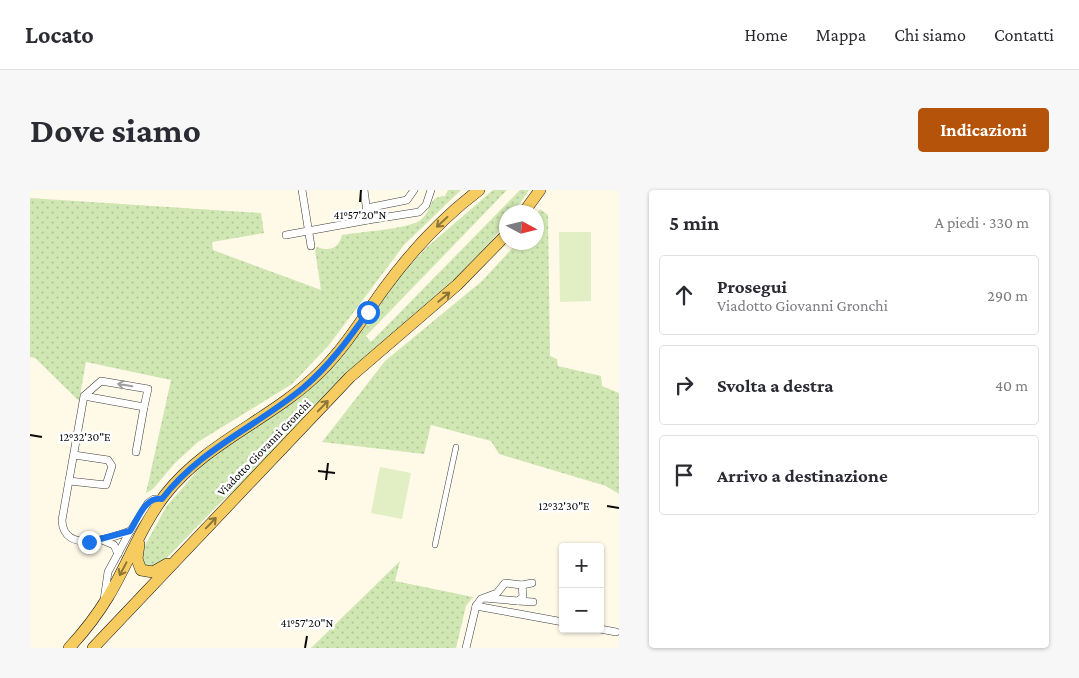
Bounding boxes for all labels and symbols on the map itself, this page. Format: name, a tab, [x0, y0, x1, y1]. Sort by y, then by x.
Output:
north arrow	[499, 205, 544, 250]
text: 41°57'20"N	[334, 208, 386, 222]
one-way arrow	[436, 216, 449, 228]
one-way arrow	[437, 292, 450, 303]
route start	[357, 301, 380, 324]
one-way arrow	[118, 380, 134, 390]
street label: Viadotto Giovanni Gronchi	[214, 397, 314, 499]
one-way arrow	[317, 399, 329, 412]
text: 12°32'30"E	[59, 430, 111, 444]
text: 12°32'30"E	[538, 499, 590, 513]
one-way arrow	[205, 517, 217, 530]
route end	[78, 531, 101, 554]
one-way arrow	[118, 561, 128, 576]
text: 41°57'20"N	[281, 616, 333, 630]

